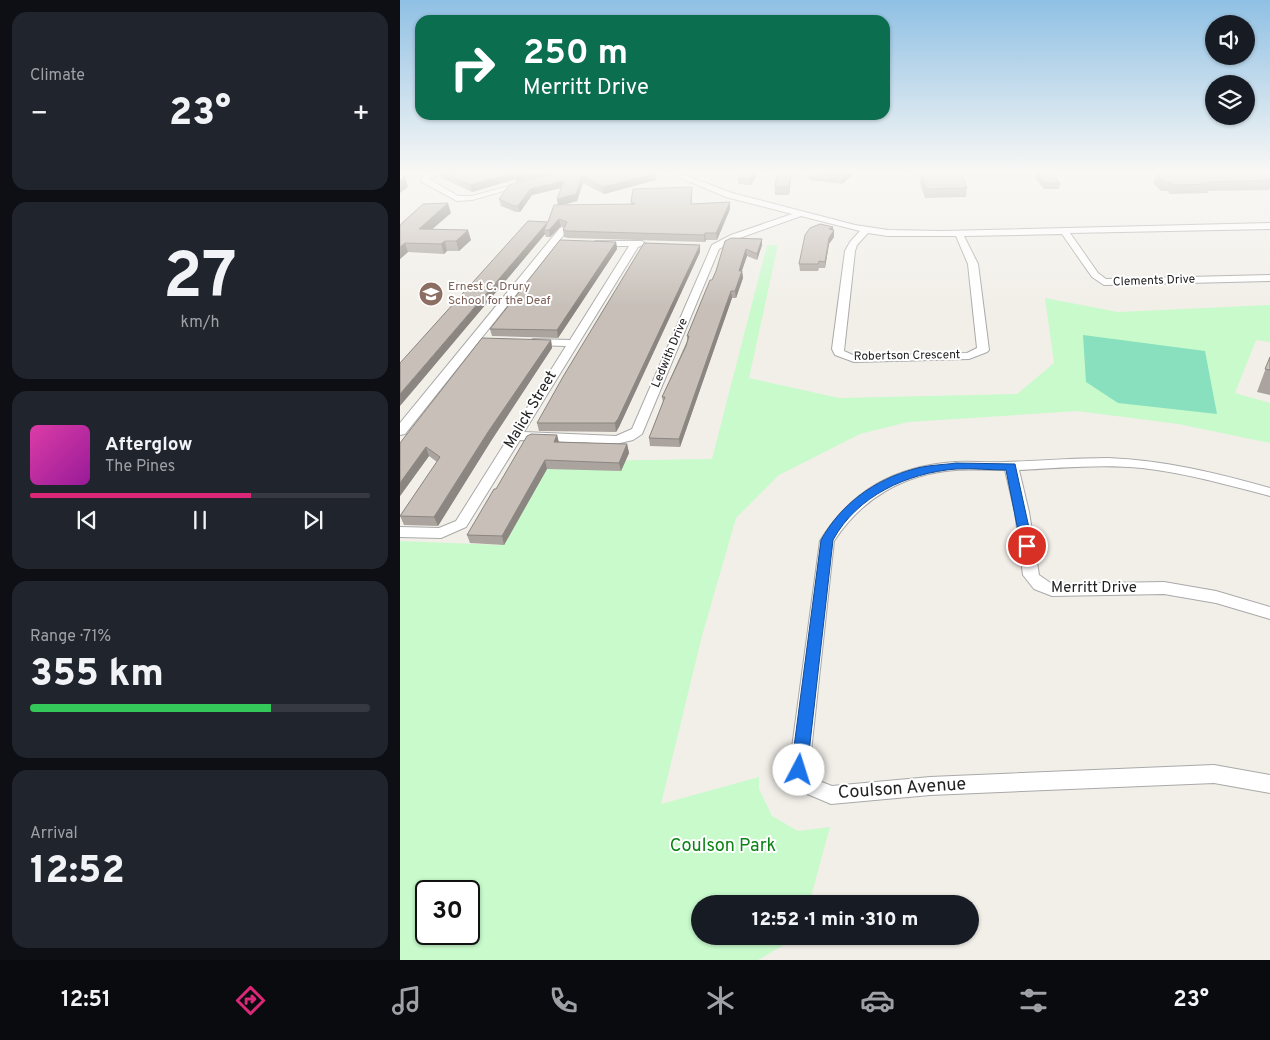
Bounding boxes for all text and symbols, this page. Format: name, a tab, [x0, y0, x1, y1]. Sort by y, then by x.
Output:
map controls	[1205, 15, 1255, 125]
button: sound	[1205, 15, 1255, 65]
text: 250 m	[523, 32, 628, 76]
icon: right	[440, 35, 505, 100]
text: Climate	[30, 66, 85, 86]
text: Merritt Drive	[523, 75, 649, 102]
button: layers	[1205, 75, 1255, 125]
text: 23°	[169, 90, 231, 139]
text: −	[30, 97, 48, 133]
text: +	[352, 97, 370, 133]
text: 27	[163, 239, 237, 321]
street label: Clements Drive	[1113, 272, 1195, 290]
place label: Ernest C. Drury School for the Deaf	[448, 279, 551, 309]
school or university icon: Ernest C. Drury School for the Deaf	[418, 281, 444, 307]
text: km/h	[181, 313, 219, 333]
street label: Ledwith Drive	[648, 316, 692, 390]
street label: Robertson Crescent	[854, 347, 960, 365]
street label: Malick Street	[500, 368, 562, 452]
text: Afterglow	[105, 433, 193, 457]
text: The Pines	[105, 457, 175, 477]
icon: previous	[73, 506, 101, 534]
icon: pause	[186, 506, 214, 534]
icon: next	[299, 506, 327, 534]
pin	[1006, 525, 1048, 567]
icon: arrive	[1013, 532, 1041, 560]
street label: Merritt Drive	[1051, 579, 1137, 598]
text: Range · 71%	[30, 627, 111, 647]
text: 355 km	[30, 651, 164, 700]
position arrow	[772, 743, 824, 795]
street label: Coulson Avenue	[837, 773, 967, 805]
text: Arrival	[30, 824, 78, 844]
park label: Coulson Park	[670, 835, 776, 858]
text: 12:52	[30, 848, 125, 897]
speed limit sign: 30	[415, 880, 480, 945]
text: 12:52 · 1 min · 310 m	[752, 908, 918, 932]
icon: directions	[233, 983, 268, 1018]
icon: music	[389, 983, 424, 1018]
icon: phone	[546, 983, 581, 1018]
icon: climate	[703, 983, 738, 1018]
icon: car	[860, 983, 895, 1018]
icon: filters	[1016, 983, 1051, 1018]
text: 12:51	[61, 987, 111, 1014]
text: 23°	[1173, 987, 1209, 1014]

